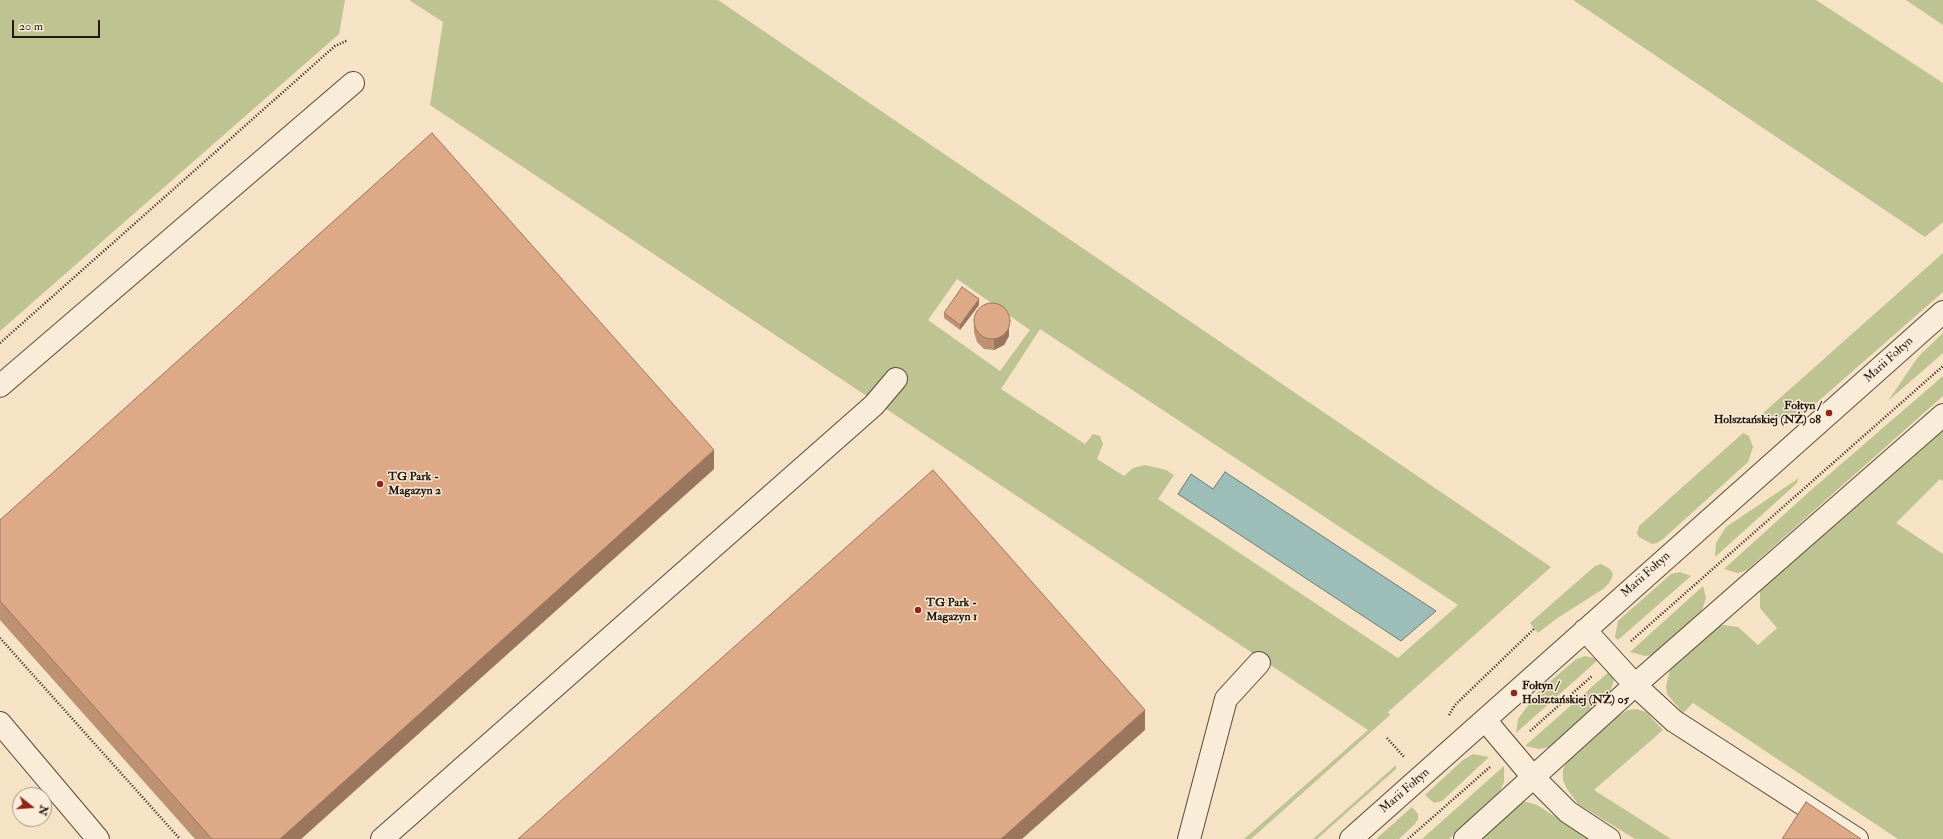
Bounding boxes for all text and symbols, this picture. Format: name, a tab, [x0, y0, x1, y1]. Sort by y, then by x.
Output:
scale bar	[14, 12, 102, 38]
text: 20 m	[19, 19, 43, 34]
street label: Marii Fołtyn	[1861, 334, 1917, 386]
place label: Fołtyn / Holsztańskiej (NŻ) 08	[1714, 399, 1821, 427]
marker: Fołtyn / Holsztańskiej (NŻ) 08	[1824, 408, 1834, 418]
place label: TG Park - Magazyn 2	[388, 470, 441, 498]
marker: TG Park - Magazyn 2	[375, 479, 385, 489]
street label: Marii Fołtyn	[1618, 549, 1674, 601]
place label: TG Park - Magazyn 1	[926, 596, 977, 624]
marker: TG Park - Magazyn 1	[913, 605, 923, 615]
place label: Fołtyn / Holsztańskiej (NŻ) 05	[1522, 679, 1629, 707]
marker: Fołtyn / Holsztańskiej (NŻ) 05	[1509, 688, 1519, 698]
street label: Marii Fołtyn	[1377, 766, 1433, 816]
north arrow	[12, 787, 52, 827]
text: N	[35, 804, 51, 817]

